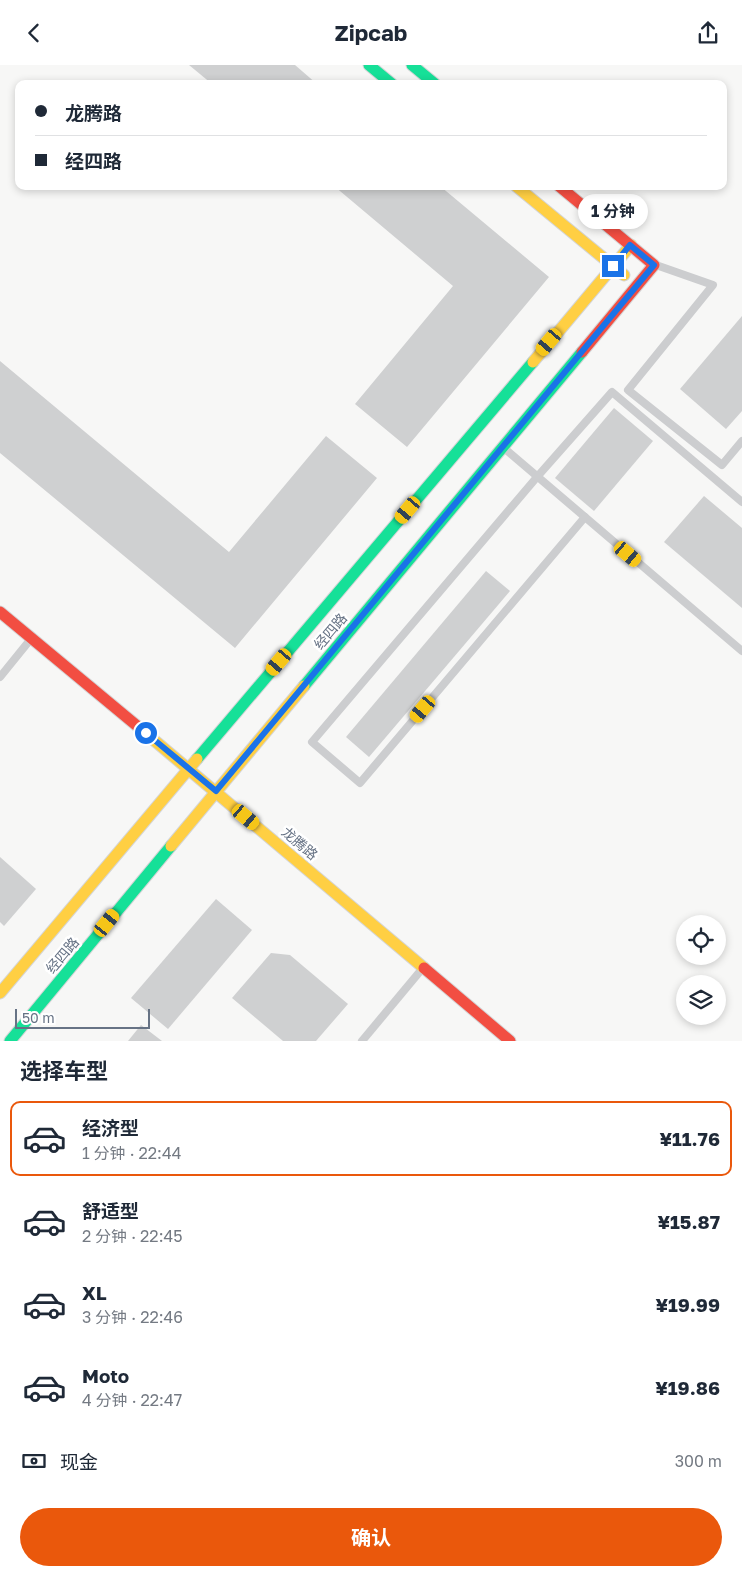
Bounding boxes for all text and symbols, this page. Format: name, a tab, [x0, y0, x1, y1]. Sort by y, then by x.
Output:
icon: back	[20, 19, 48, 47]
text: Zipcab	[335, 19, 407, 46]
icon: share	[694, 19, 722, 47]
text: 龙腾路	[65, 101, 122, 124]
text: 经四路	[65, 149, 122, 172]
callout: 1 分钟	[578, 193, 648, 229]
text: 1 分钟	[591, 201, 635, 221]
route end	[602, 255, 624, 277]
car	[533, 326, 564, 358]
car	[392, 494, 423, 526]
car	[611, 539, 644, 569]
street label: 经四路	[310, 609, 350, 653]
car	[263, 646, 294, 678]
car	[407, 693, 438, 725]
route start	[135, 722, 157, 744]
car	[229, 802, 262, 832]
street label: 龙腾路	[278, 823, 322, 863]
car	[91, 907, 122, 939]
map controls	[676, 915, 726, 1025]
button: locate	[676, 915, 726, 965]
street label: 经四路	[42, 933, 82, 977]
button: layers	[676, 975, 726, 1025]
scale bar	[15, 1006, 150, 1029]
text: 50 m	[22, 1009, 55, 1026]
text: 选择车型	[20, 1057, 108, 1084]
icon: car	[22, 1116, 67, 1161]
text: 经济型	[82, 1116, 139, 1139]
text: ¥11.76	[659, 1127, 720, 1150]
text: 1 分钟 · 22:44	[82, 1143, 181, 1163]
icon: car	[22, 1199, 67, 1244]
text: 舒适型	[82, 1199, 139, 1222]
text: ¥15.87	[657, 1210, 720, 1233]
text: 2 分钟 · 22:45	[82, 1226, 182, 1246]
text: XL	[82, 1281, 107, 1304]
icon: car	[22, 1282, 67, 1327]
text: ¥19.99	[655, 1293, 720, 1316]
text: 3 分钟 · 22:46	[82, 1307, 183, 1327]
text: Moto	[82, 1364, 129, 1387]
icon: car	[22, 1365, 67, 1410]
text: ¥19.86	[655, 1376, 720, 1399]
text: 4 分钟 · 22:47	[82, 1390, 182, 1410]
icon: cash	[20, 1447, 48, 1475]
text: 现金	[60, 1450, 98, 1473]
text: 300 m	[675, 1451, 722, 1471]
button: 确认	[20, 1508, 722, 1566]

